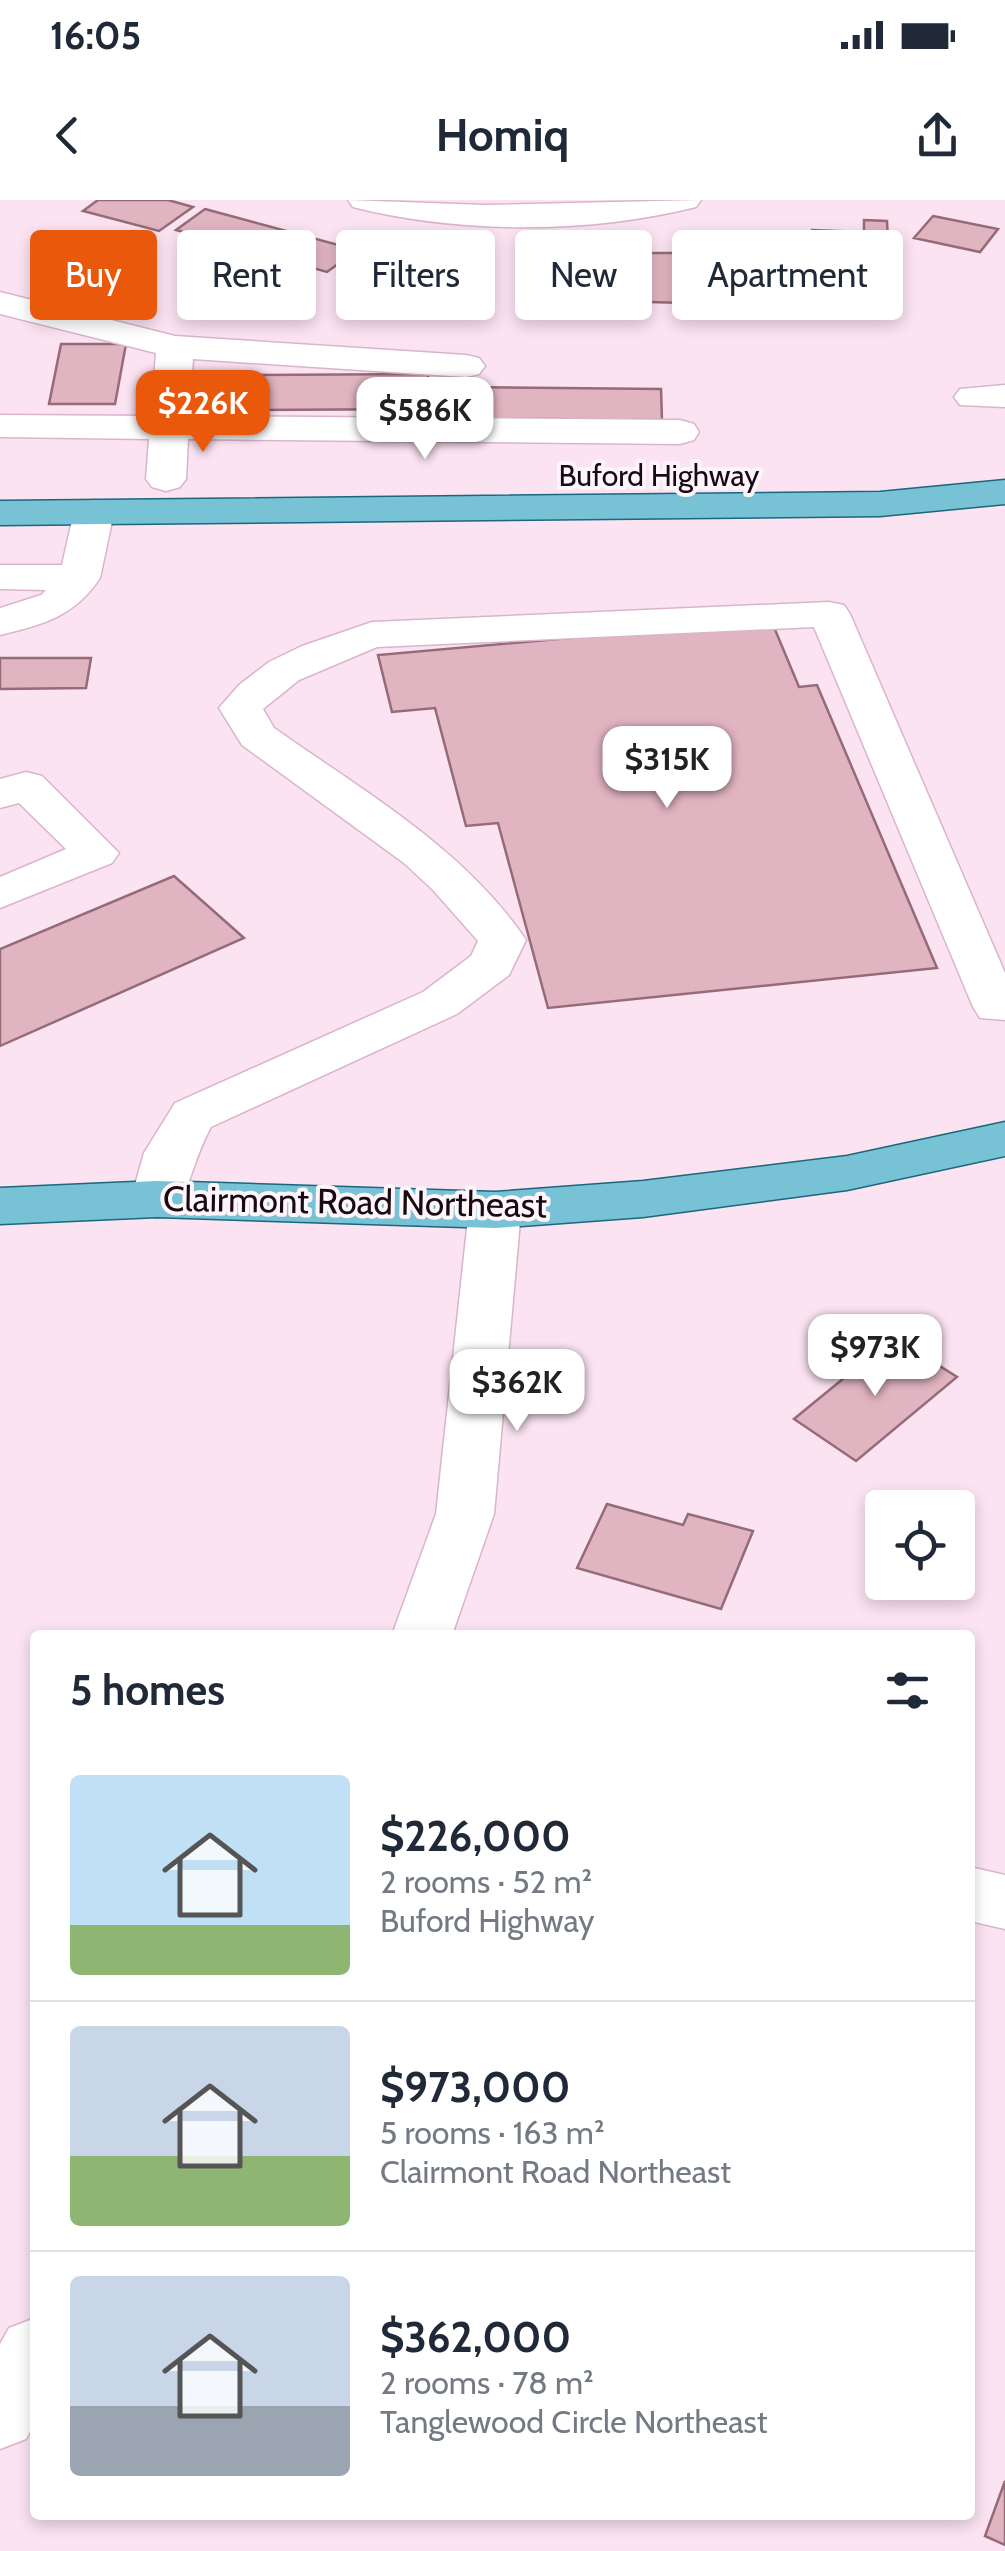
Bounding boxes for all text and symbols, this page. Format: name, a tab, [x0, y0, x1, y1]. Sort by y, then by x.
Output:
text: 16:05	[50, 12, 141, 59]
icon: back	[40, 108, 95, 163]
text: Homiq	[436, 108, 569, 162]
icon: share	[910, 108, 965, 163]
chip: Buy	[30, 230, 157, 320]
chip: Rent	[177, 230, 316, 320]
chip: Filters	[336, 230, 495, 320]
chip: New	[515, 230, 652, 320]
chip: Apartment	[672, 230, 903, 320]
pin: $226K	[133, 370, 273, 455]
pin: $586K	[355, 377, 495, 462]
text: $226K	[158, 383, 248, 422]
text: $586K	[378, 390, 472, 429]
street label: Buford Highway	[559, 457, 759, 494]
pin: $315K	[597, 726, 737, 811]
text: $315K	[625, 739, 709, 778]
street label: Clairmont Road Northeast	[163, 1177, 548, 1226]
pin: $973K	[805, 1314, 945, 1399]
text: $973K	[830, 1327, 920, 1366]
pin: $362K	[447, 1349, 587, 1434]
text: $362K	[472, 1362, 562, 1401]
map controls	[865, 1490, 975, 1600]
button: locate	[865, 1490, 975, 1600]
icon: filters	[880, 1663, 935, 1718]
text: 5 homes	[70, 1664, 225, 1716]
text: $226,000	[380, 1810, 571, 1862]
icon: home	[150, 1815, 270, 1935]
text: 2 rooms · 52 m²	[380, 1862, 592, 1901]
text: Buford Highway	[380, 1901, 594, 1940]
text: $973,000	[380, 2061, 570, 2113]
icon: home	[150, 2066, 270, 2186]
text: 5 rooms · 163 m²	[380, 2113, 605, 2152]
text: Clairmont Road Northeast	[380, 2152, 731, 2191]
text: $362,000	[380, 2311, 571, 2363]
icon: home	[150, 2316, 270, 2436]
text: 2 rooms · 78 m²	[380, 2363, 594, 2402]
text: Tanglewood Circle Northeast	[380, 2402, 768, 2441]

